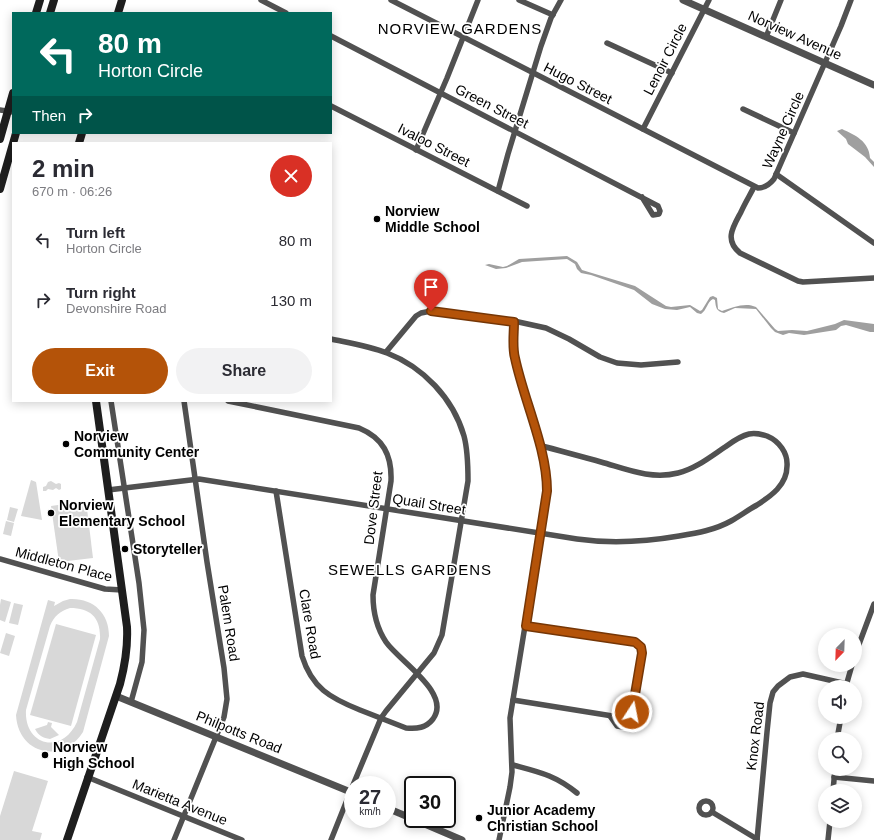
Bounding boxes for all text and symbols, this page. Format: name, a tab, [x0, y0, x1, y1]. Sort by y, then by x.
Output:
street label: Norview Avenue	[746, 7, 845, 63]
district label: NORVIEW GARDENS	[378, 20, 542, 37]
street label: Lenoir Circle	[640, 20, 690, 98]
icon: left	[32, 28, 84, 80]
text: 80 m	[98, 28, 162, 59]
street label: Hugo Street	[541, 59, 615, 107]
text: Horton Circle	[98, 61, 203, 81]
street label: Green Street	[453, 81, 531, 131]
street label: Wayne Circle	[759, 89, 807, 171]
icon: right	[74, 104, 96, 126]
text: Then	[32, 107, 66, 124]
street label: Ivaloo Street	[395, 120, 473, 170]
text: 2 min	[32, 155, 95, 182]
button: close	[270, 155, 312, 197]
text: 670 m · 06:26	[32, 184, 112, 199]
place label: Norview Middle School	[385, 203, 480, 235]
marker: Norview Middle School	[372, 214, 382, 224]
text: Turn left	[66, 224, 125, 241]
icon: left	[32, 229, 54, 251]
text: 80 m	[279, 232, 312, 249]
text: Horton Circle	[66, 241, 142, 256]
pin	[414, 270, 448, 311]
icon: arrive	[420, 276, 442, 298]
text: Turn right	[66, 284, 136, 301]
icon: right	[32, 289, 54, 311]
text: 130 m	[270, 292, 312, 309]
text: Devonshire Road	[66, 301, 166, 316]
button: Exit	[32, 348, 168, 394]
button: Share	[176, 348, 312, 394]
place label: Norview Community Center	[74, 428, 200, 460]
marker: Norview Community Center	[61, 439, 71, 449]
street label: Dove Street	[361, 470, 385, 546]
street label: Quail Street	[391, 490, 467, 518]
place label: Norview Elementary School	[59, 497, 185, 529]
marker: Norview Elementary School	[46, 508, 56, 518]
place label: Storyteller	[133, 541, 203, 557]
street label: Middleton Place	[14, 543, 114, 585]
marker: Storyteller	[120, 544, 130, 554]
district label: SEWELLS GARDENS	[328, 561, 492, 578]
street label: Palem Road	[215, 584, 243, 662]
street label: Clare Road	[296, 588, 324, 660]
north arrow	[818, 628, 862, 672]
map controls	[818, 628, 862, 828]
button: sound	[818, 680, 862, 724]
position arrow	[611, 691, 653, 733]
street label: Knox Road	[743, 701, 767, 771]
street label: Philpotts Road	[194, 708, 284, 756]
button: search	[818, 732, 862, 776]
place label: Norview High School	[53, 739, 135, 771]
marker: Norview High School	[40, 750, 50, 760]
street label: Marietta Avenue	[130, 776, 230, 828]
speed limit sign: 30	[404, 776, 456, 828]
button: layers	[818, 784, 862, 828]
text: 27	[359, 786, 381, 808]
place label: Junior Academy Christian School	[487, 802, 598, 834]
text: km/h	[359, 806, 381, 817]
marker: Junior Academy Christian School	[474, 813, 484, 823]

